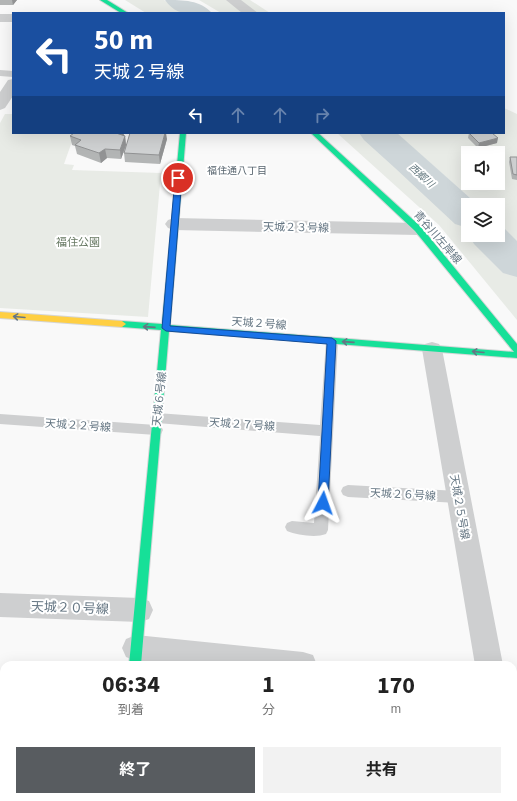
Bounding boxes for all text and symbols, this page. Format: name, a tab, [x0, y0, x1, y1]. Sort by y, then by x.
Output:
text: 50 m	[94, 20, 153, 60]
icon: left	[28, 28, 80, 80]
text: 天城２号線	[94, 60, 184, 85]
icon: left	[185, 104, 207, 126]
icon: ahead	[227, 104, 249, 126]
icon: ahead	[269, 104, 291, 126]
icon: right	[311, 104, 333, 126]
map controls	[461, 146, 505, 242]
button: sound	[461, 146, 505, 190]
pin	[161, 161, 195, 195]
water label: 西郷川	[405, 161, 438, 192]
district label: 福住通八丁目	[207, 164, 267, 178]
icon: arrive	[167, 167, 189, 189]
button: layers	[461, 198, 505, 242]
street label: 青谷川左岸線	[410, 208, 465, 267]
street label: 天城２３号線	[263, 219, 329, 236]
park label: 福住公園	[56, 235, 100, 250]
one-way arrow	[13, 313, 26, 320]
street label: 天城２号線	[231, 314, 287, 333]
one-way arrow	[143, 324, 156, 331]
one-way arrow	[342, 339, 355, 346]
one-way arrow	[472, 349, 485, 356]
street label: 天城６号線	[149, 371, 170, 427]
street label: 天城２７号線	[209, 415, 275, 434]
street label: 天城２２号線	[45, 416, 111, 435]
street label: 天城２５号線	[446, 473, 473, 541]
position arrow	[302, 482, 344, 524]
street label: 天城２６号線	[370, 485, 436, 504]
street label: 天城２０号線	[31, 598, 109, 618]
text: 06:34	[102, 667, 160, 702]
text: 1	[262, 667, 275, 702]
text: 170	[377, 668, 415, 703]
text: m	[391, 700, 401, 718]
text: 到着	[118, 701, 144, 719]
text: 分	[262, 701, 275, 719]
button: 終了	[16, 747, 255, 793]
button: 共有	[263, 747, 501, 793]

